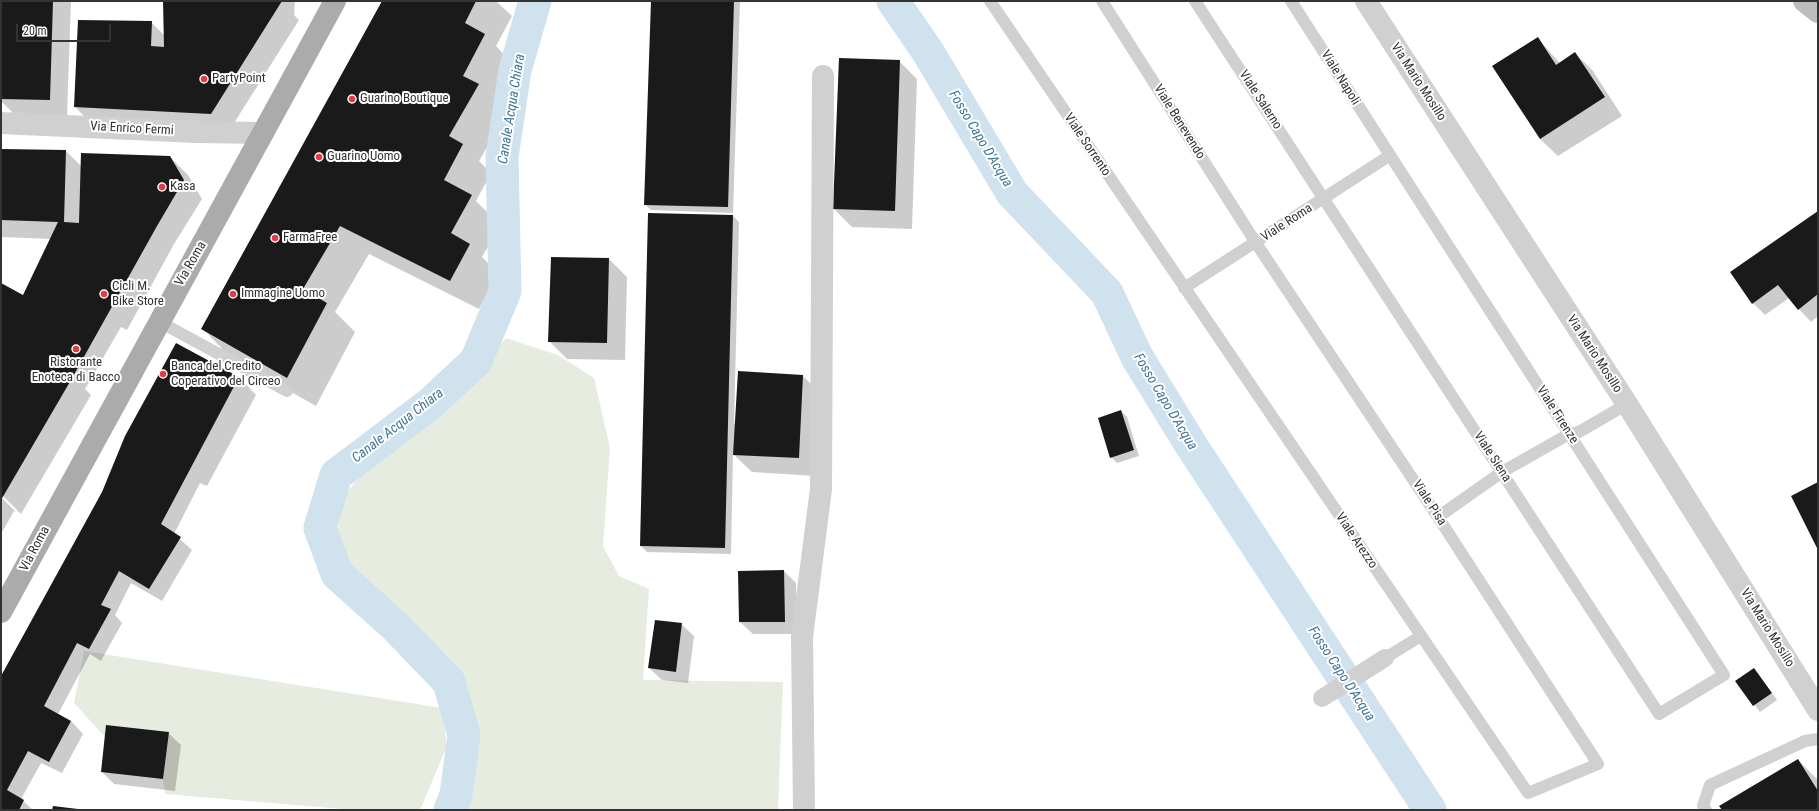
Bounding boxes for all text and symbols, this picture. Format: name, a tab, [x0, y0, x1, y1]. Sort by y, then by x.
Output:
scale bar	[18, 16, 113, 42]
text: 20 m	[23, 24, 47, 38]
street label: Via Mario Mosillo	[1387, 40, 1449, 124]
street label: Viale Napoli	[1317, 48, 1363, 108]
water label: Canale Acqua Chiara	[495, 53, 529, 165]
street label: Viale Salerno	[1235, 67, 1285, 133]
place label: PartyPoint	[212, 71, 266, 87]
marker: PartyPoint	[199, 74, 209, 84]
street label: Viale Benevendo	[1150, 82, 1208, 162]
water label: Fosso Capo D'Acqua	[945, 88, 1015, 190]
place label: Guarino Boutique	[360, 91, 449, 107]
marker: Guarino Boutique	[347, 94, 357, 104]
street label: Viale Sorrento	[1060, 111, 1114, 179]
street label: Via Enrico Fermi	[90, 119, 174, 139]
place label: Guarino Uomo	[327, 149, 400, 165]
marker: Guarino Uomo	[314, 152, 324, 162]
place label: Kasa	[170, 179, 195, 195]
marker: Kasa	[157, 182, 167, 192]
street label: Viale Roma	[1258, 201, 1316, 245]
place label: FarmaFree	[283, 230, 337, 246]
marker: FarmaFree	[270, 233, 280, 243]
street label: Via Roma	[172, 239, 210, 289]
place label: Cicli M. Bike Store	[112, 279, 164, 310]
place label: Immagine Uomo	[241, 286, 325, 302]
marker: Cicli M. Bike Store	[99, 289, 109, 299]
marker: Immagine Uomo	[228, 289, 238, 299]
street label: Via Mario Mosillo	[1563, 312, 1625, 396]
marker: Ristorante Enoteca di Bacco	[71, 344, 81, 354]
water label: Fosso Capo D'Acqua	[1130, 351, 1200, 453]
place label: Ristorante Enoteca di Bacco	[32, 355, 120, 386]
place label: Banca del Credito Coperativo del Circeo	[171, 359, 280, 390]
marker: Banca del Credito Coperativo del Circeo	[158, 369, 168, 379]
street label: Viale Firenze	[1533, 383, 1581, 447]
water label: Canale Acqua Chiara	[349, 385, 447, 467]
street label: Viale Siena	[1470, 429, 1514, 485]
street label: Viale Pisa	[1409, 477, 1449, 529]
street label: Viale Arezzo	[1332, 510, 1380, 572]
street label: Via Roma	[17, 524, 53, 574]
street label: Via Mario Mosillo	[1737, 586, 1797, 670]
water label: Fosso Capo D'Acqua	[1304, 623, 1378, 725]

